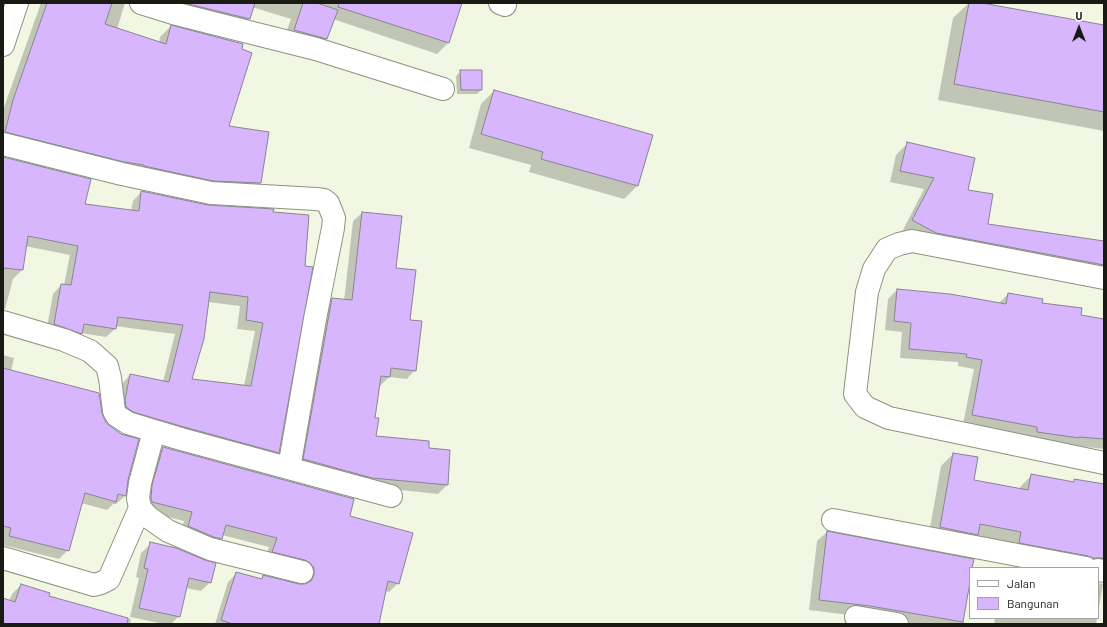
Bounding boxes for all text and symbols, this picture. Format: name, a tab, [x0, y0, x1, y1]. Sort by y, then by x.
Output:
north arrow	[1059, 8, 1099, 48]
text: U	[1076, 9, 1082, 22]
legend	[969, 567, 1099, 619]
text: Jalan	[1007, 576, 1035, 590]
text: Bangunan	[1007, 596, 1059, 610]

